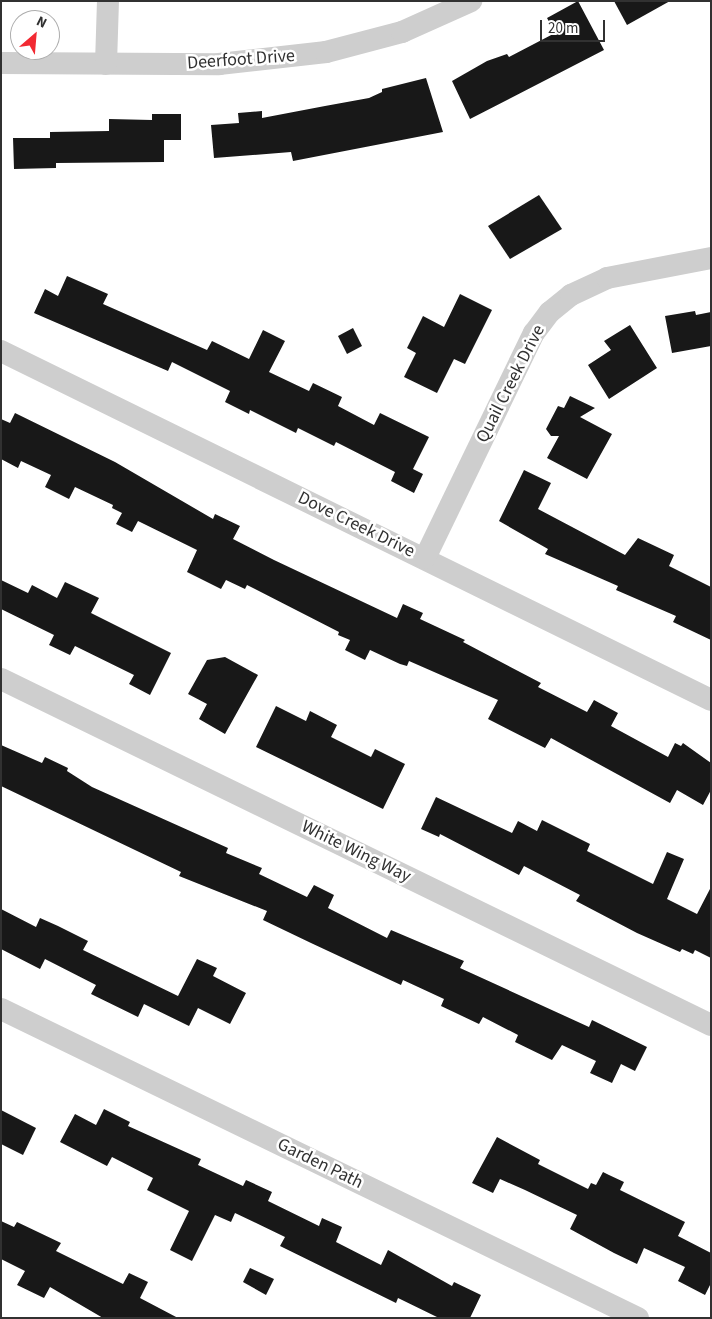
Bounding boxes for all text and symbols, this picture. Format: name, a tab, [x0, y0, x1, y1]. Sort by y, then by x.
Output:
north arrow	[10, 10, 60, 60]
scale bar	[542, 10, 607, 42]
text: N	[33, 12, 50, 34]
text: 20 m	[548, 18, 578, 39]
street label: Deerfoot Drive	[186, 45, 296, 75]
street label: Quail Creek Drive	[472, 322, 550, 446]
street label: Dove Creek Drive	[294, 487, 418, 563]
street label: White Wing Way	[298, 816, 414, 888]
street label: Garden Path	[274, 1134, 366, 1194]

